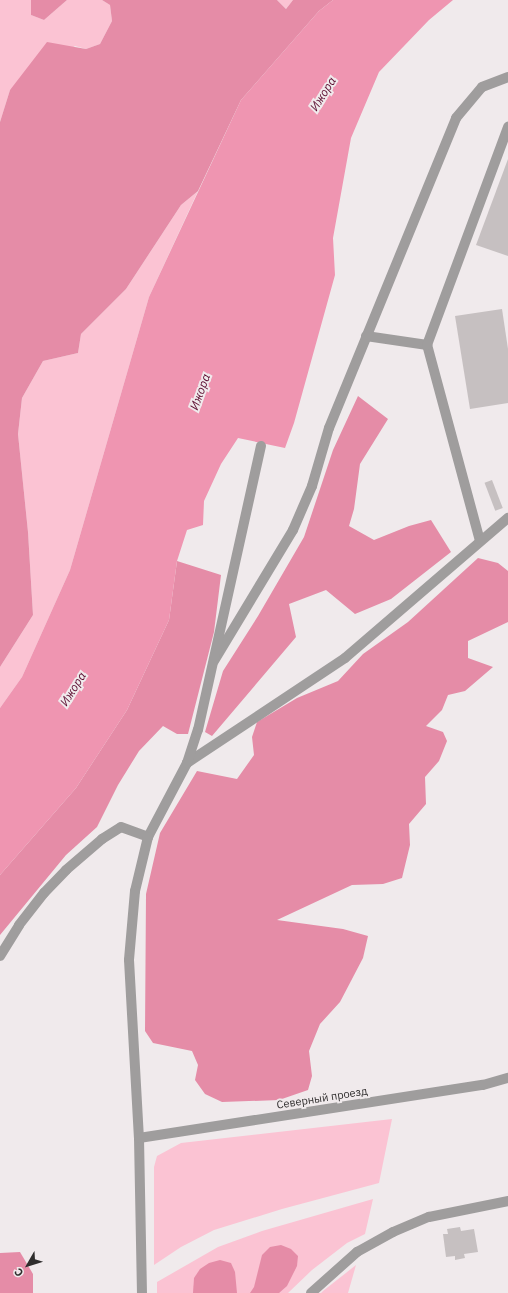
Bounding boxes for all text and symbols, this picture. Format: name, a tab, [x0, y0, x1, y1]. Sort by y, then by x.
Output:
water label: Ижора	[307, 74, 339, 114]
water label: Ижора	[187, 372, 213, 412]
water label: Ижора	[57, 669, 89, 709]
street label: Северный проезд	[276, 1084, 368, 1112]
north arrow	[8, 1245, 48, 1285]
text: С	[11, 1265, 26, 1280]

